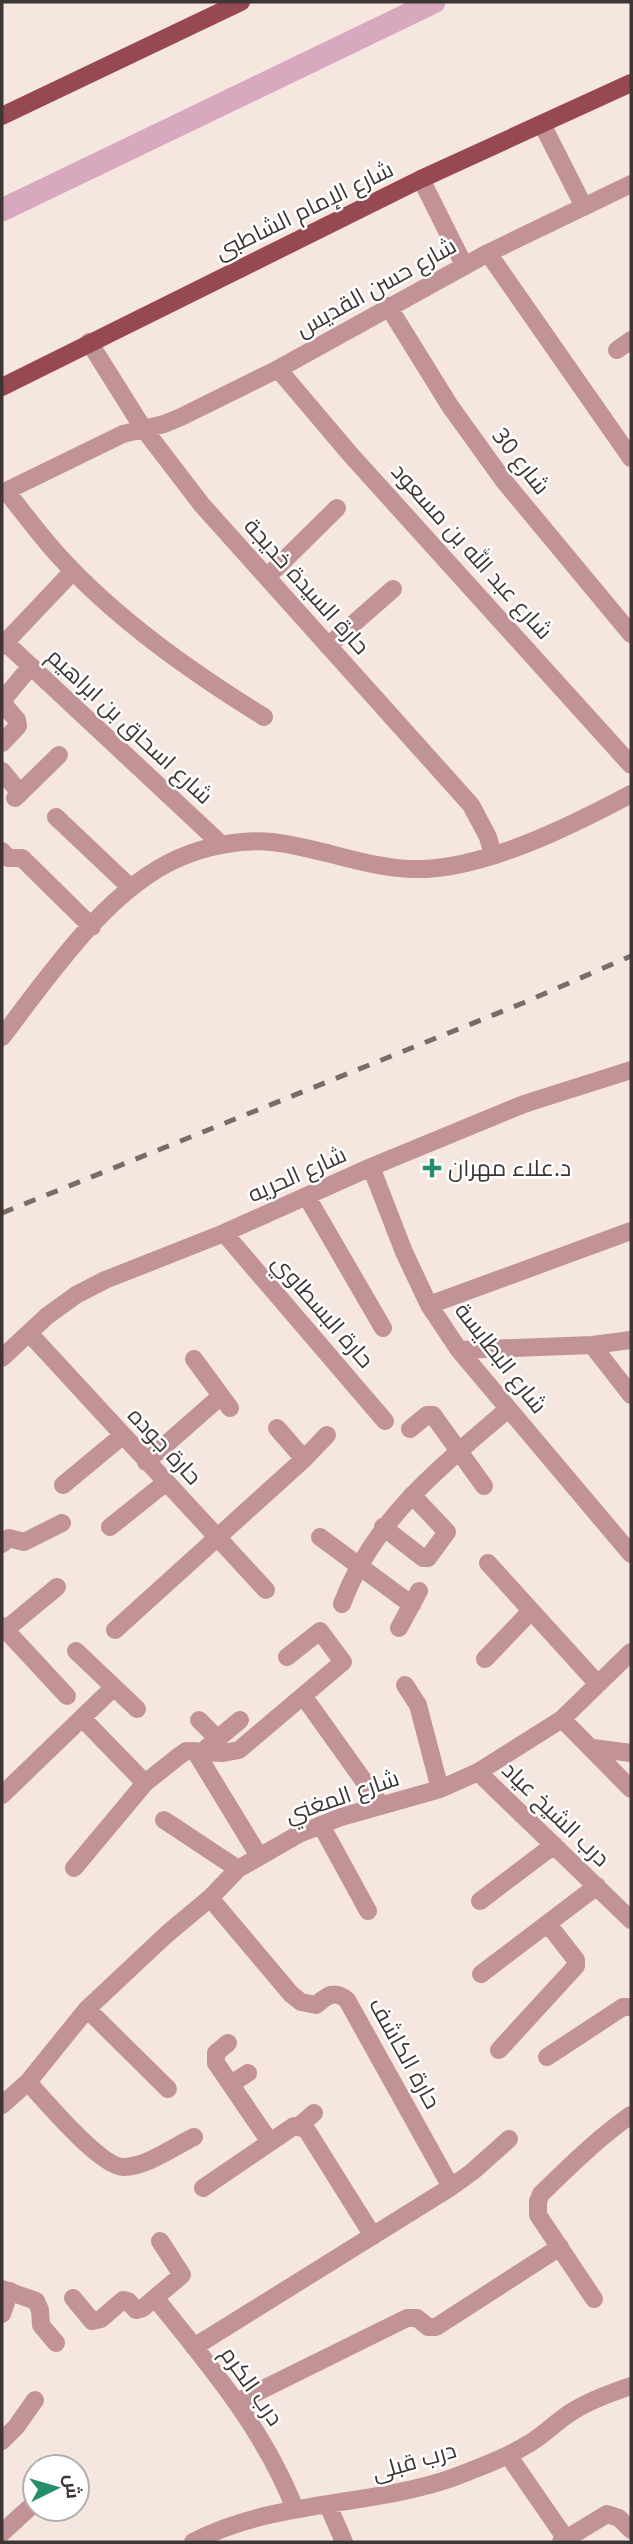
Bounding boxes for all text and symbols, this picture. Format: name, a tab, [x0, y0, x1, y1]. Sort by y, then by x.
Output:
street label: شارع الإمام الشاطبى	[209, 152, 399, 267]
street label: شارع حسن القديس	[289, 229, 462, 344]
street label: شارع 30	[485, 420, 558, 501]
street label: شارع عبد الله بن مسعود	[384, 455, 561, 646]
street label: حارة السيدة خديجة	[238, 510, 378, 661]
street label: شارع اسحاق بن ابراهيم	[40, 640, 221, 811]
street label: شارع الحريه	[242, 1137, 352, 1210]
place label: د.علاء مهران	[448, 1151, 571, 1183]
marker: د.علاء مهران	[422, 1158, 442, 1178]
street label: حارة البسطاوي	[263, 1247, 382, 1376]
street label: شارع البطايسة	[447, 1295, 555, 1420]
street label: حارة جوده	[121, 1399, 210, 1491]
street label: درب الشيخ عياد	[495, 1753, 618, 1874]
street label: شارع المغني	[280, 1761, 404, 1832]
street label: حارة الكاشف	[362, 1991, 450, 2114]
street label: درب الكرم	[213, 2339, 292, 2432]
street label: درب قبلى	[368, 2433, 460, 2487]
north arrow	[21, 2453, 91, 2523]
text: ش	[59, 2473, 87, 2500]

